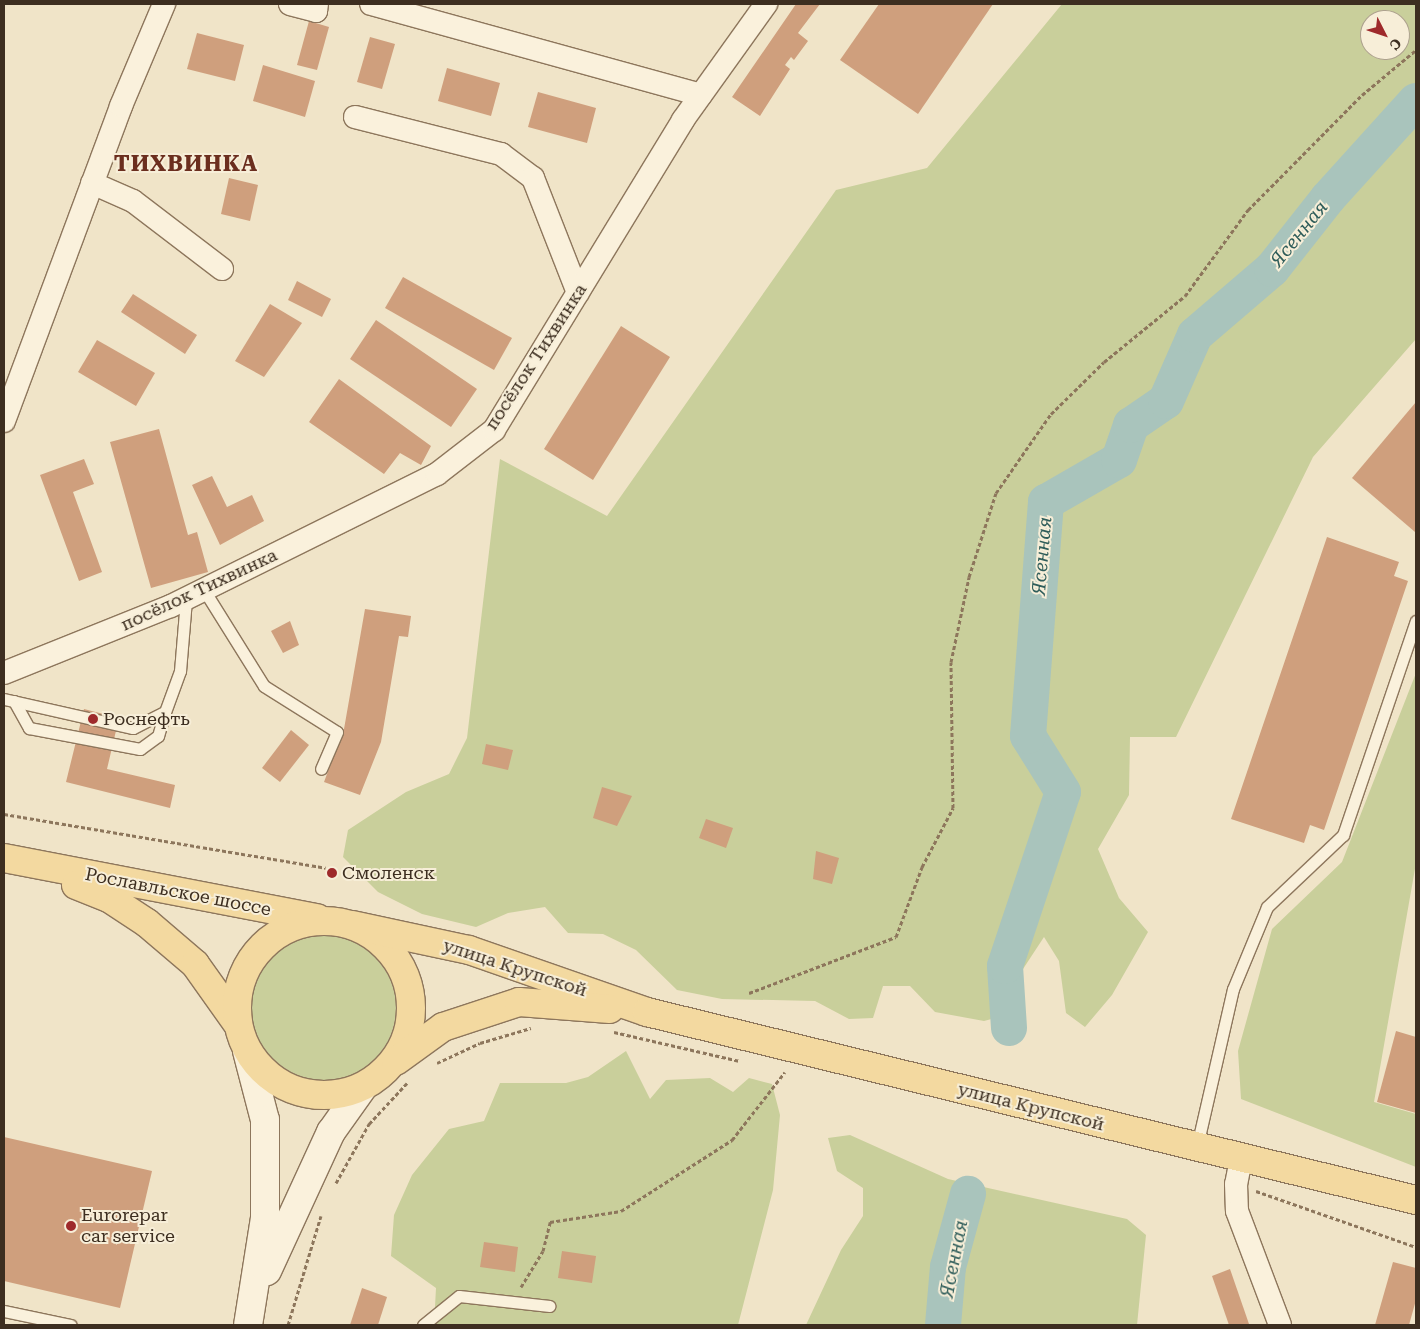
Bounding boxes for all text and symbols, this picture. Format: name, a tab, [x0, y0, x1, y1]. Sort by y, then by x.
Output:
north arrow	[1360, 10, 1410, 60]
text: С	[1386, 35, 1405, 53]
district label: ТИХВИНКА	[113, 151, 259, 177]
water label: Ясенная	[1265, 196, 1333, 272]
street label: посёлок Тихвинка	[481, 280, 591, 434]
water label: Ясенная	[1027, 516, 1057, 596]
street label: посёлок Тихвинка	[117, 544, 281, 636]
place label: Роснефть	[103, 708, 190, 730]
marker: Роснефть	[87, 713, 99, 725]
place label: Смоленск	[342, 862, 435, 884]
street label: Рославльское шоссе	[83, 863, 273, 921]
marker: Смоленск	[326, 867, 338, 879]
street label: улица Крупской	[440, 935, 590, 1001]
street label: улица Крупской	[956, 1078, 1106, 1136]
place label: Eurorepar car service	[81, 1205, 175, 1248]
water label: Ясенная	[935, 1218, 973, 1300]
marker: Eurorepar car service	[65, 1220, 77, 1232]

